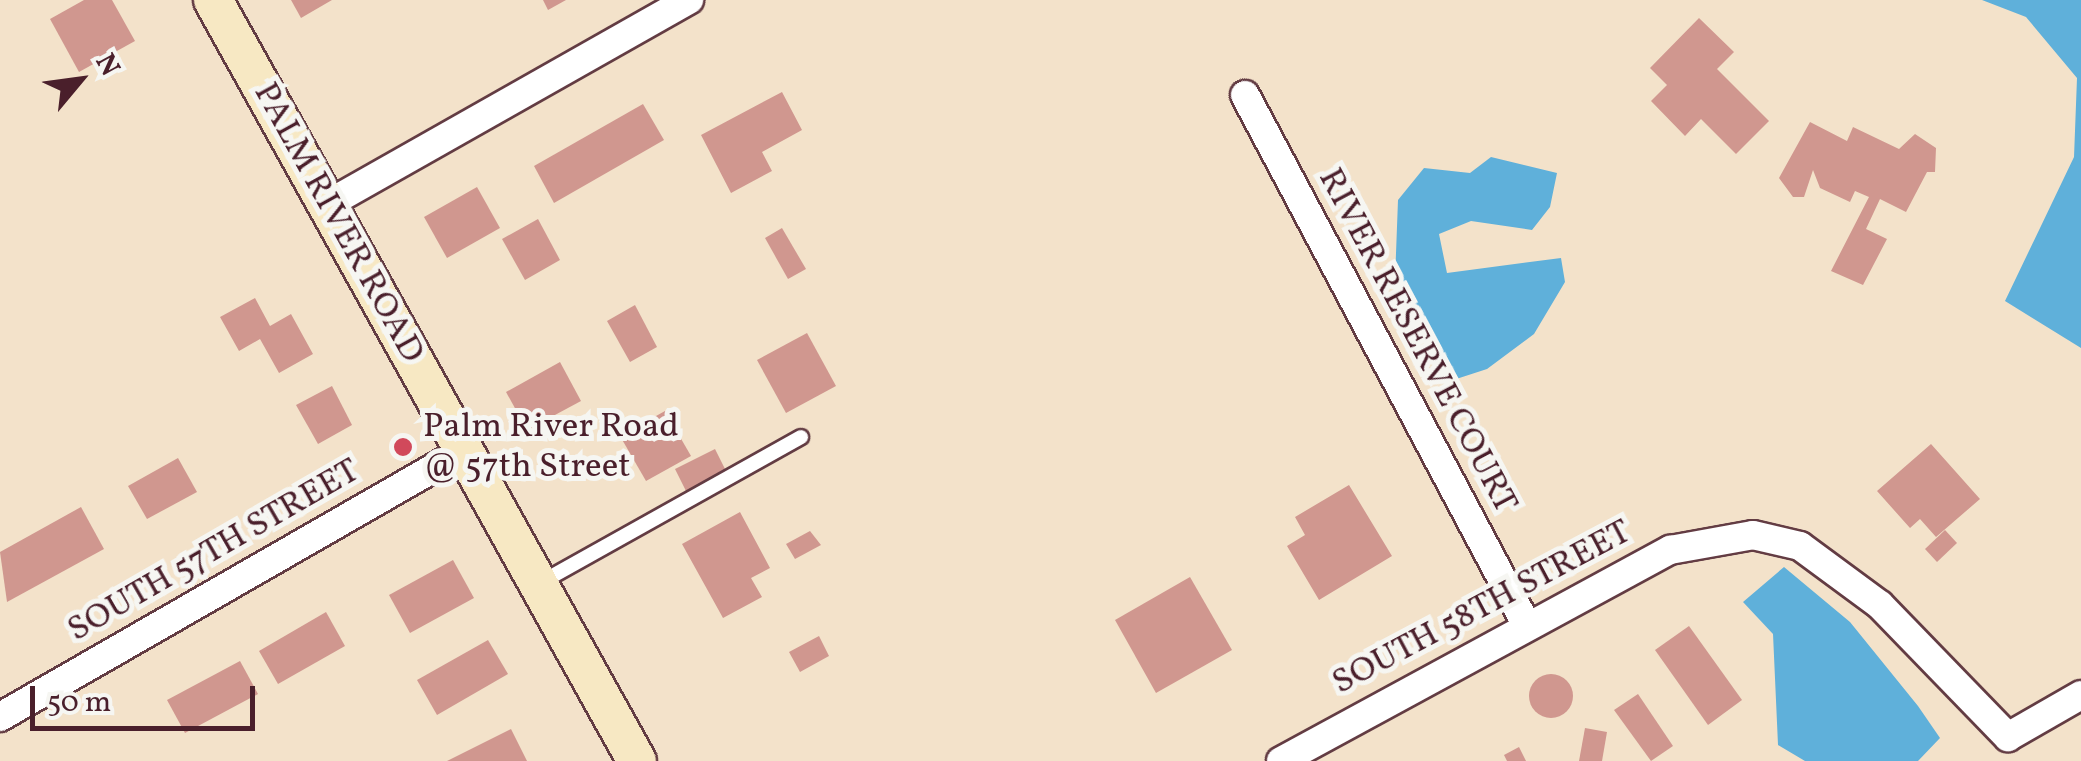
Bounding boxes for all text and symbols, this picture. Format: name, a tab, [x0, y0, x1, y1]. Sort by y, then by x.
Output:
north arrow	[30, 30, 130, 130]
text: N	[85, 47, 129, 84]
street label: PALM RIVER ROAD	[244, 76, 432, 370]
street label: RIVER RESERVE COURT	[1308, 161, 1526, 521]
place label: Palm River Road @ 57th Street	[423, 406, 679, 488]
marker: Palm River Road @ 57th Street	[392, 436, 414, 458]
street label: SOUTH 57TH STREET	[61, 450, 367, 652]
street label: SOUTH 58TH STREET	[1325, 511, 1639, 705]
scale bar	[35, 666, 260, 728]
text: 50 m	[47, 682, 111, 724]

